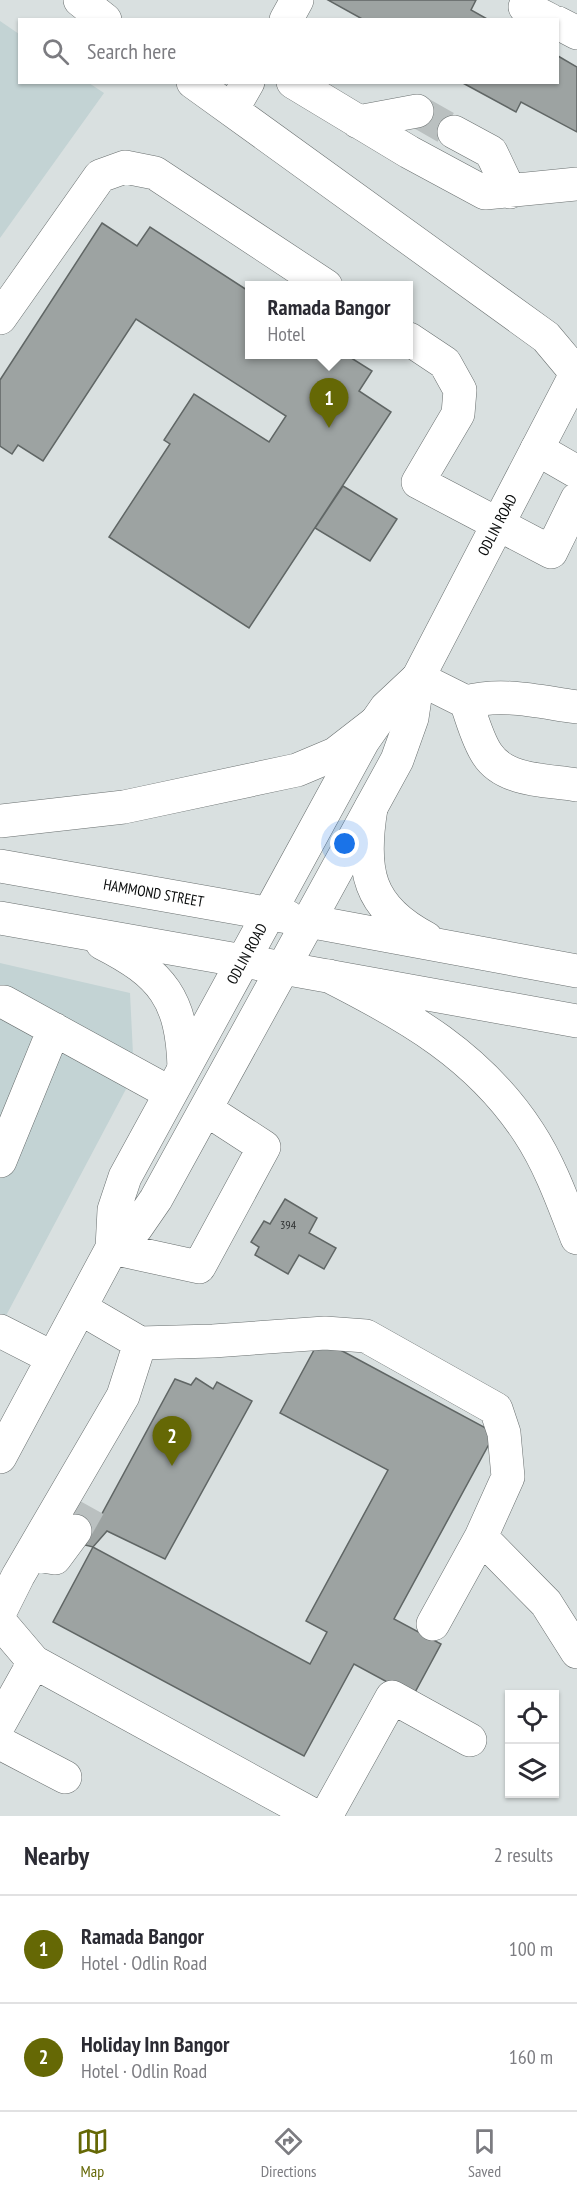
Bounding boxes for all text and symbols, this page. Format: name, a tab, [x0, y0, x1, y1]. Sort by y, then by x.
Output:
search box	[18, 18, 559, 84]
icon: search	[39, 35, 72, 68]
text: Search here	[87, 37, 176, 65]
popup	[245, 281, 413, 359]
text: Ramada Bangor	[268, 293, 390, 321]
text: Hotel	[268, 321, 305, 347]
pin: 1	[310, 378, 348, 428]
street label: ODLIN ROAD	[473, 491, 521, 559]
your location	[330, 829, 359, 858]
street label: HAMMOND STREET	[102, 874, 206, 911]
street label: ODLIN ROAD	[222, 920, 271, 988]
house number: 394	[280, 1217, 297, 1232]
pin: 2	[152, 1416, 192, 1466]
map controls	[505, 1690, 559, 1798]
button: locate	[505, 1690, 559, 1744]
button: layers	[505, 1744, 559, 1798]
text: Nearby	[24, 1839, 89, 1872]
text: 2 results	[494, 1842, 553, 1868]
text: Ramada Bangor	[81, 1922, 204, 1950]
text: 1	[39, 1936, 48, 1962]
text: 100 m	[509, 1936, 553, 1962]
text: Hotel · Odlin Road	[81, 1950, 207, 1976]
text: Holiday Inn Bangor	[81, 2030, 230, 2058]
text: 2	[39, 2044, 48, 2070]
text: 160 m	[509, 2044, 553, 2070]
text: Hotel · Odlin Road	[81, 2058, 207, 2084]
tab: Map	[76, 2125, 109, 2181]
tab: Directions	[261, 2125, 316, 2181]
tab: Saved	[468, 2125, 501, 2181]

